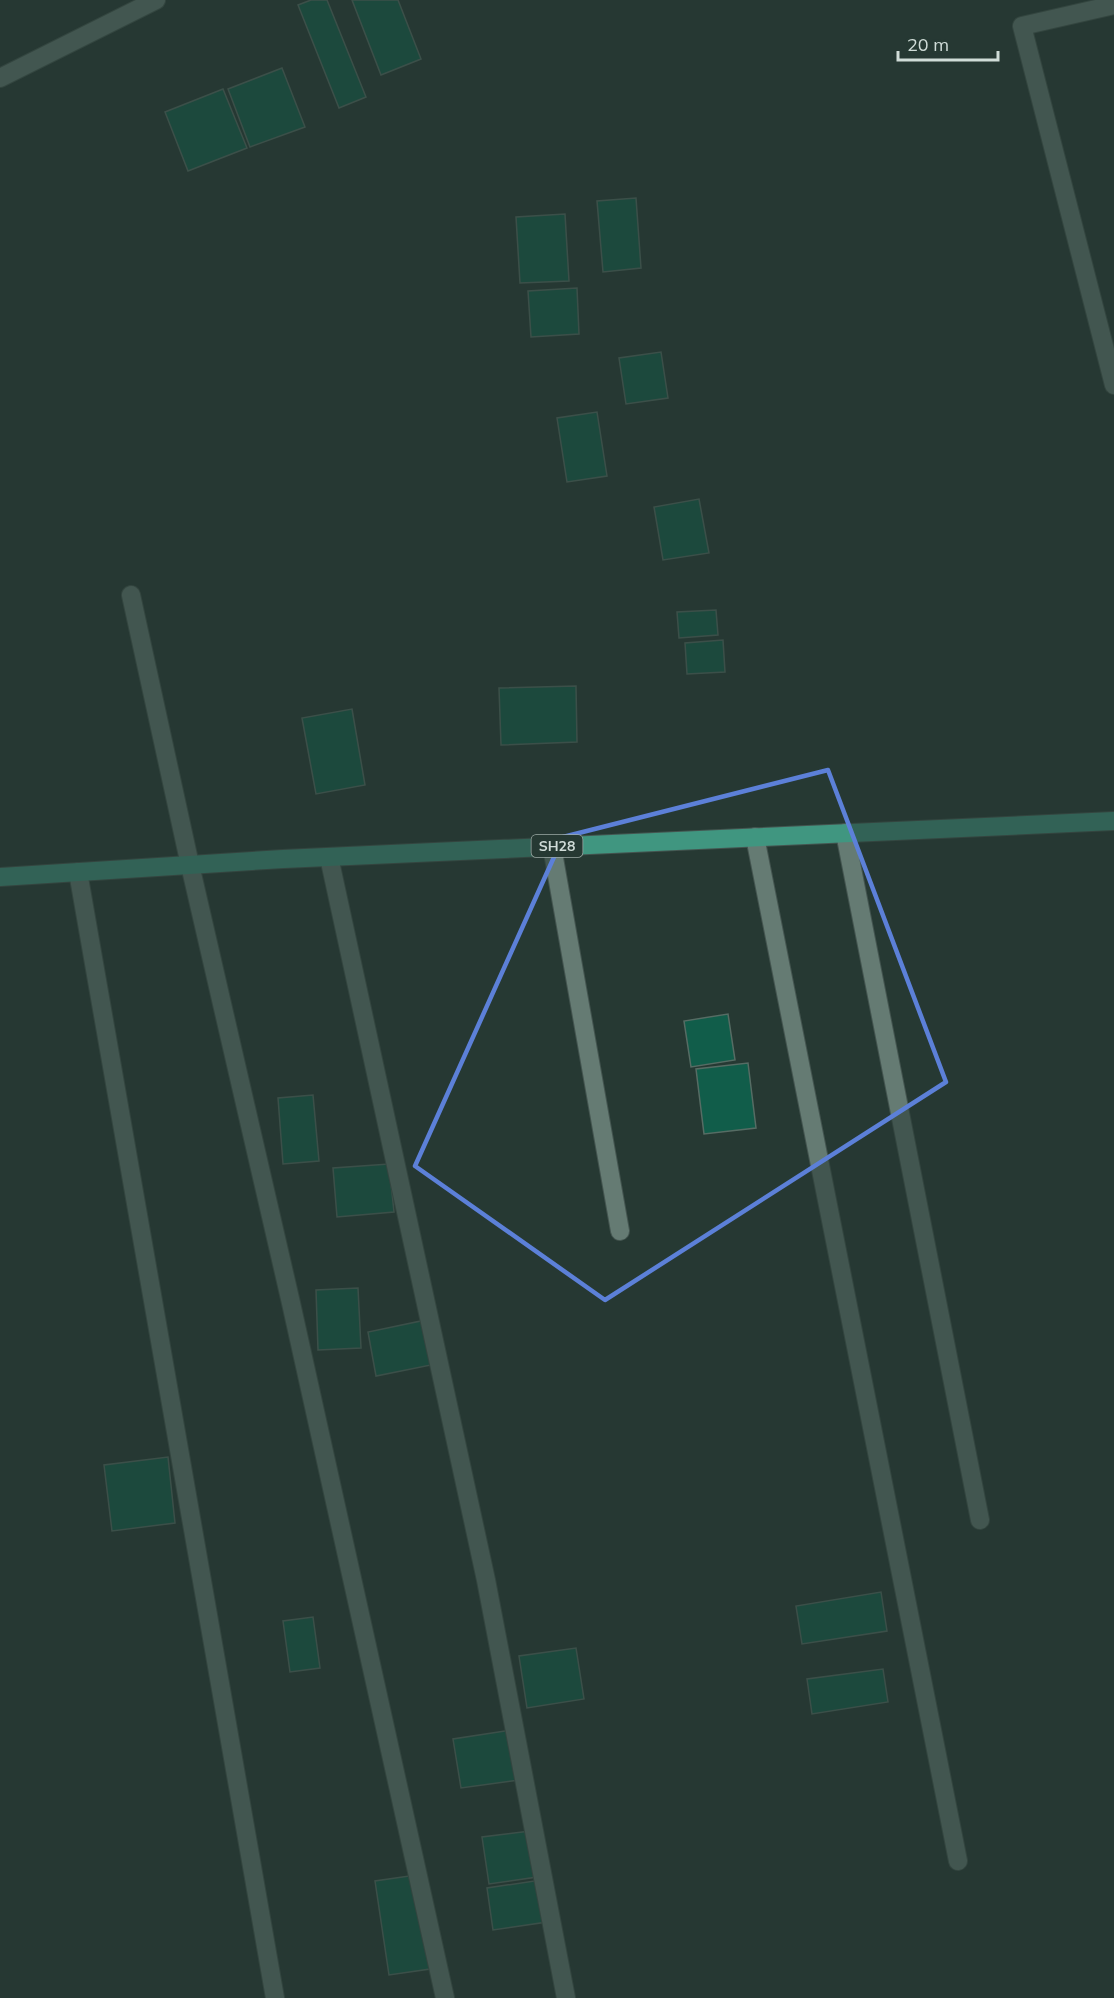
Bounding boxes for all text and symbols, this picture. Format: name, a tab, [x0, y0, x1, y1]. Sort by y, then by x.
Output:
scale bar	[898, 24, 998, 62]
text: 20 m	[907, 33, 949, 56]
road number: SH28	[532, 835, 582, 857]

